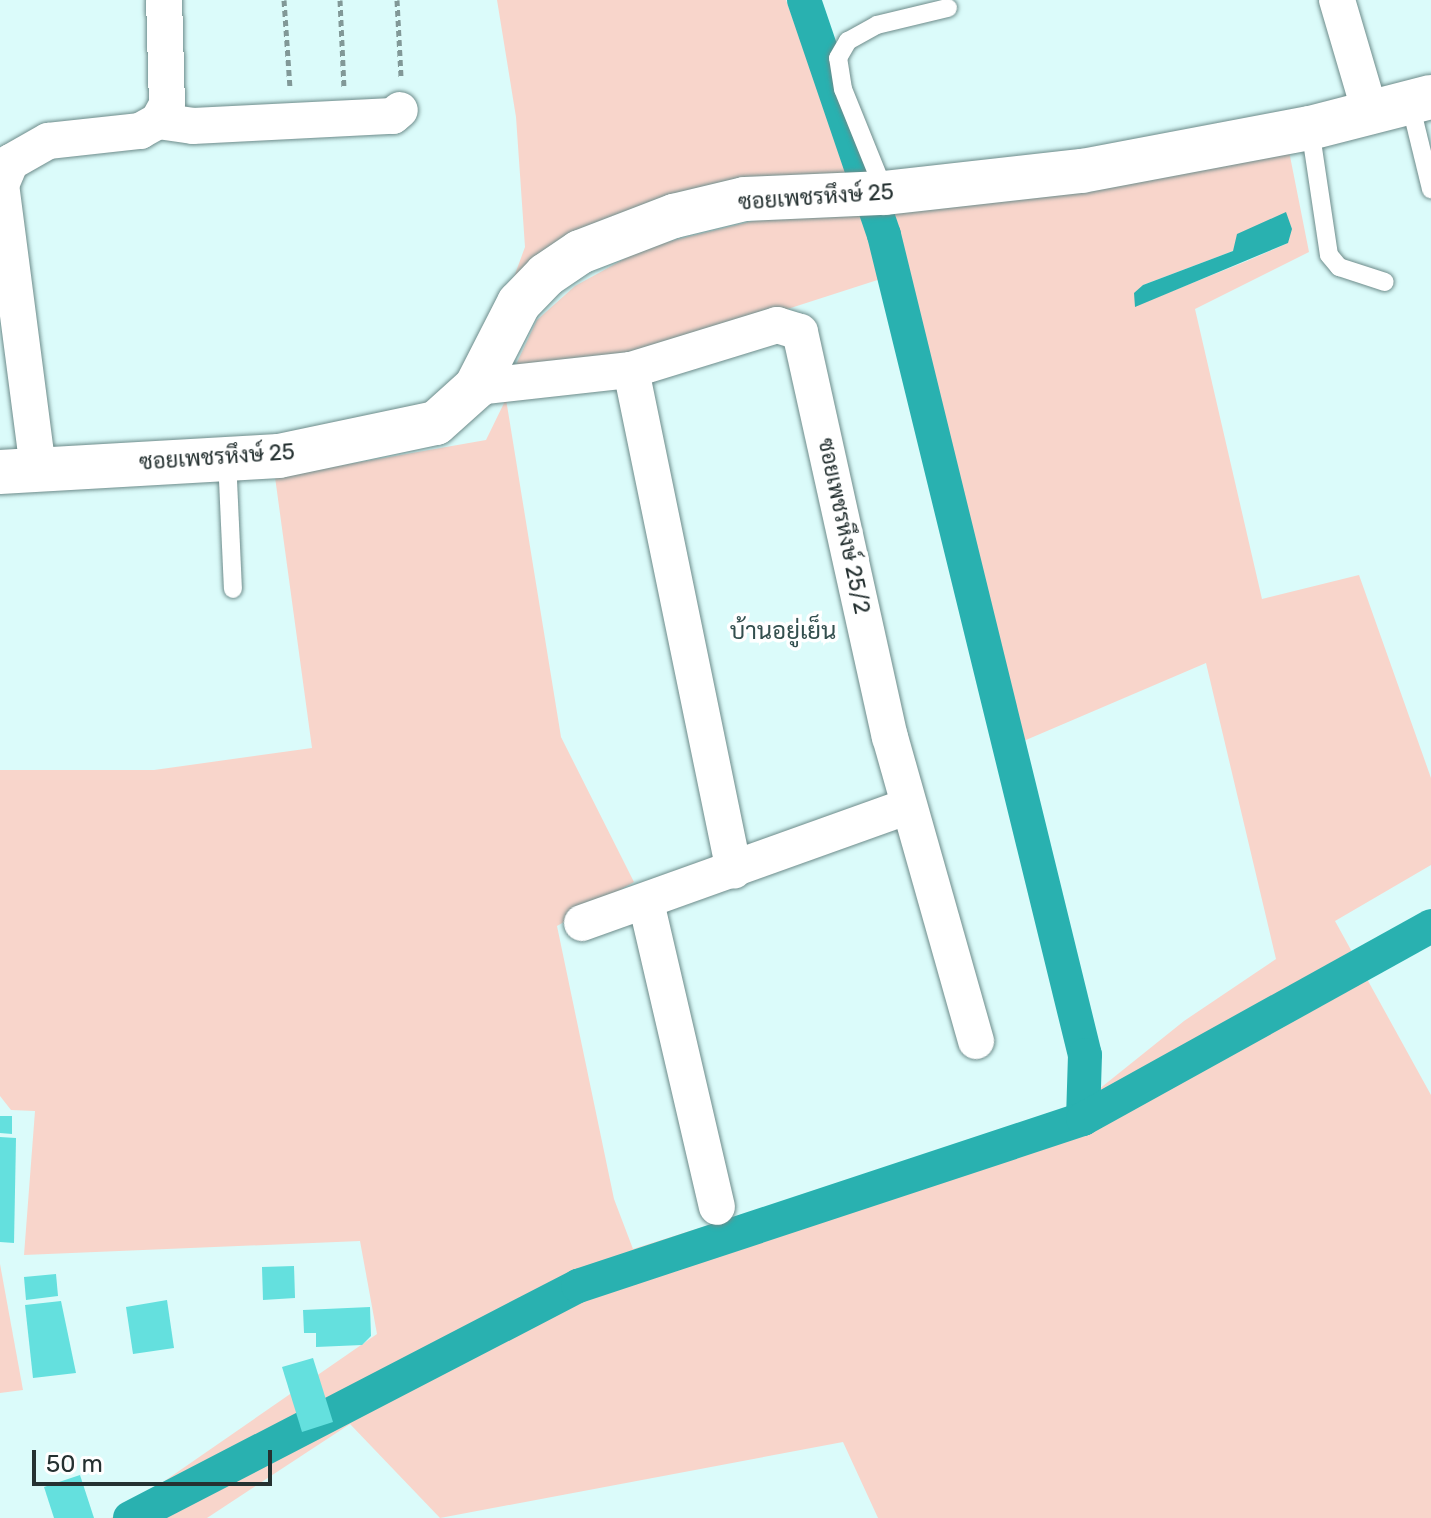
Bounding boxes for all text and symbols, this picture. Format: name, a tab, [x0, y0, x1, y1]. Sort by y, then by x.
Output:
street label: ซอยเพชรหึงษ์ 25	[737, 178, 895, 216]
street label: ซอยเพชรหึงษ์ 25/2	[812, 436, 876, 616]
street label: ซอยเพชรหึงษ์ 25	[138, 438, 296, 476]
district label: บ้านอยู่เย็น	[730, 618, 836, 646]
scale bar	[36, 1434, 276, 1484]
text: 50 m	[46, 1450, 103, 1478]

